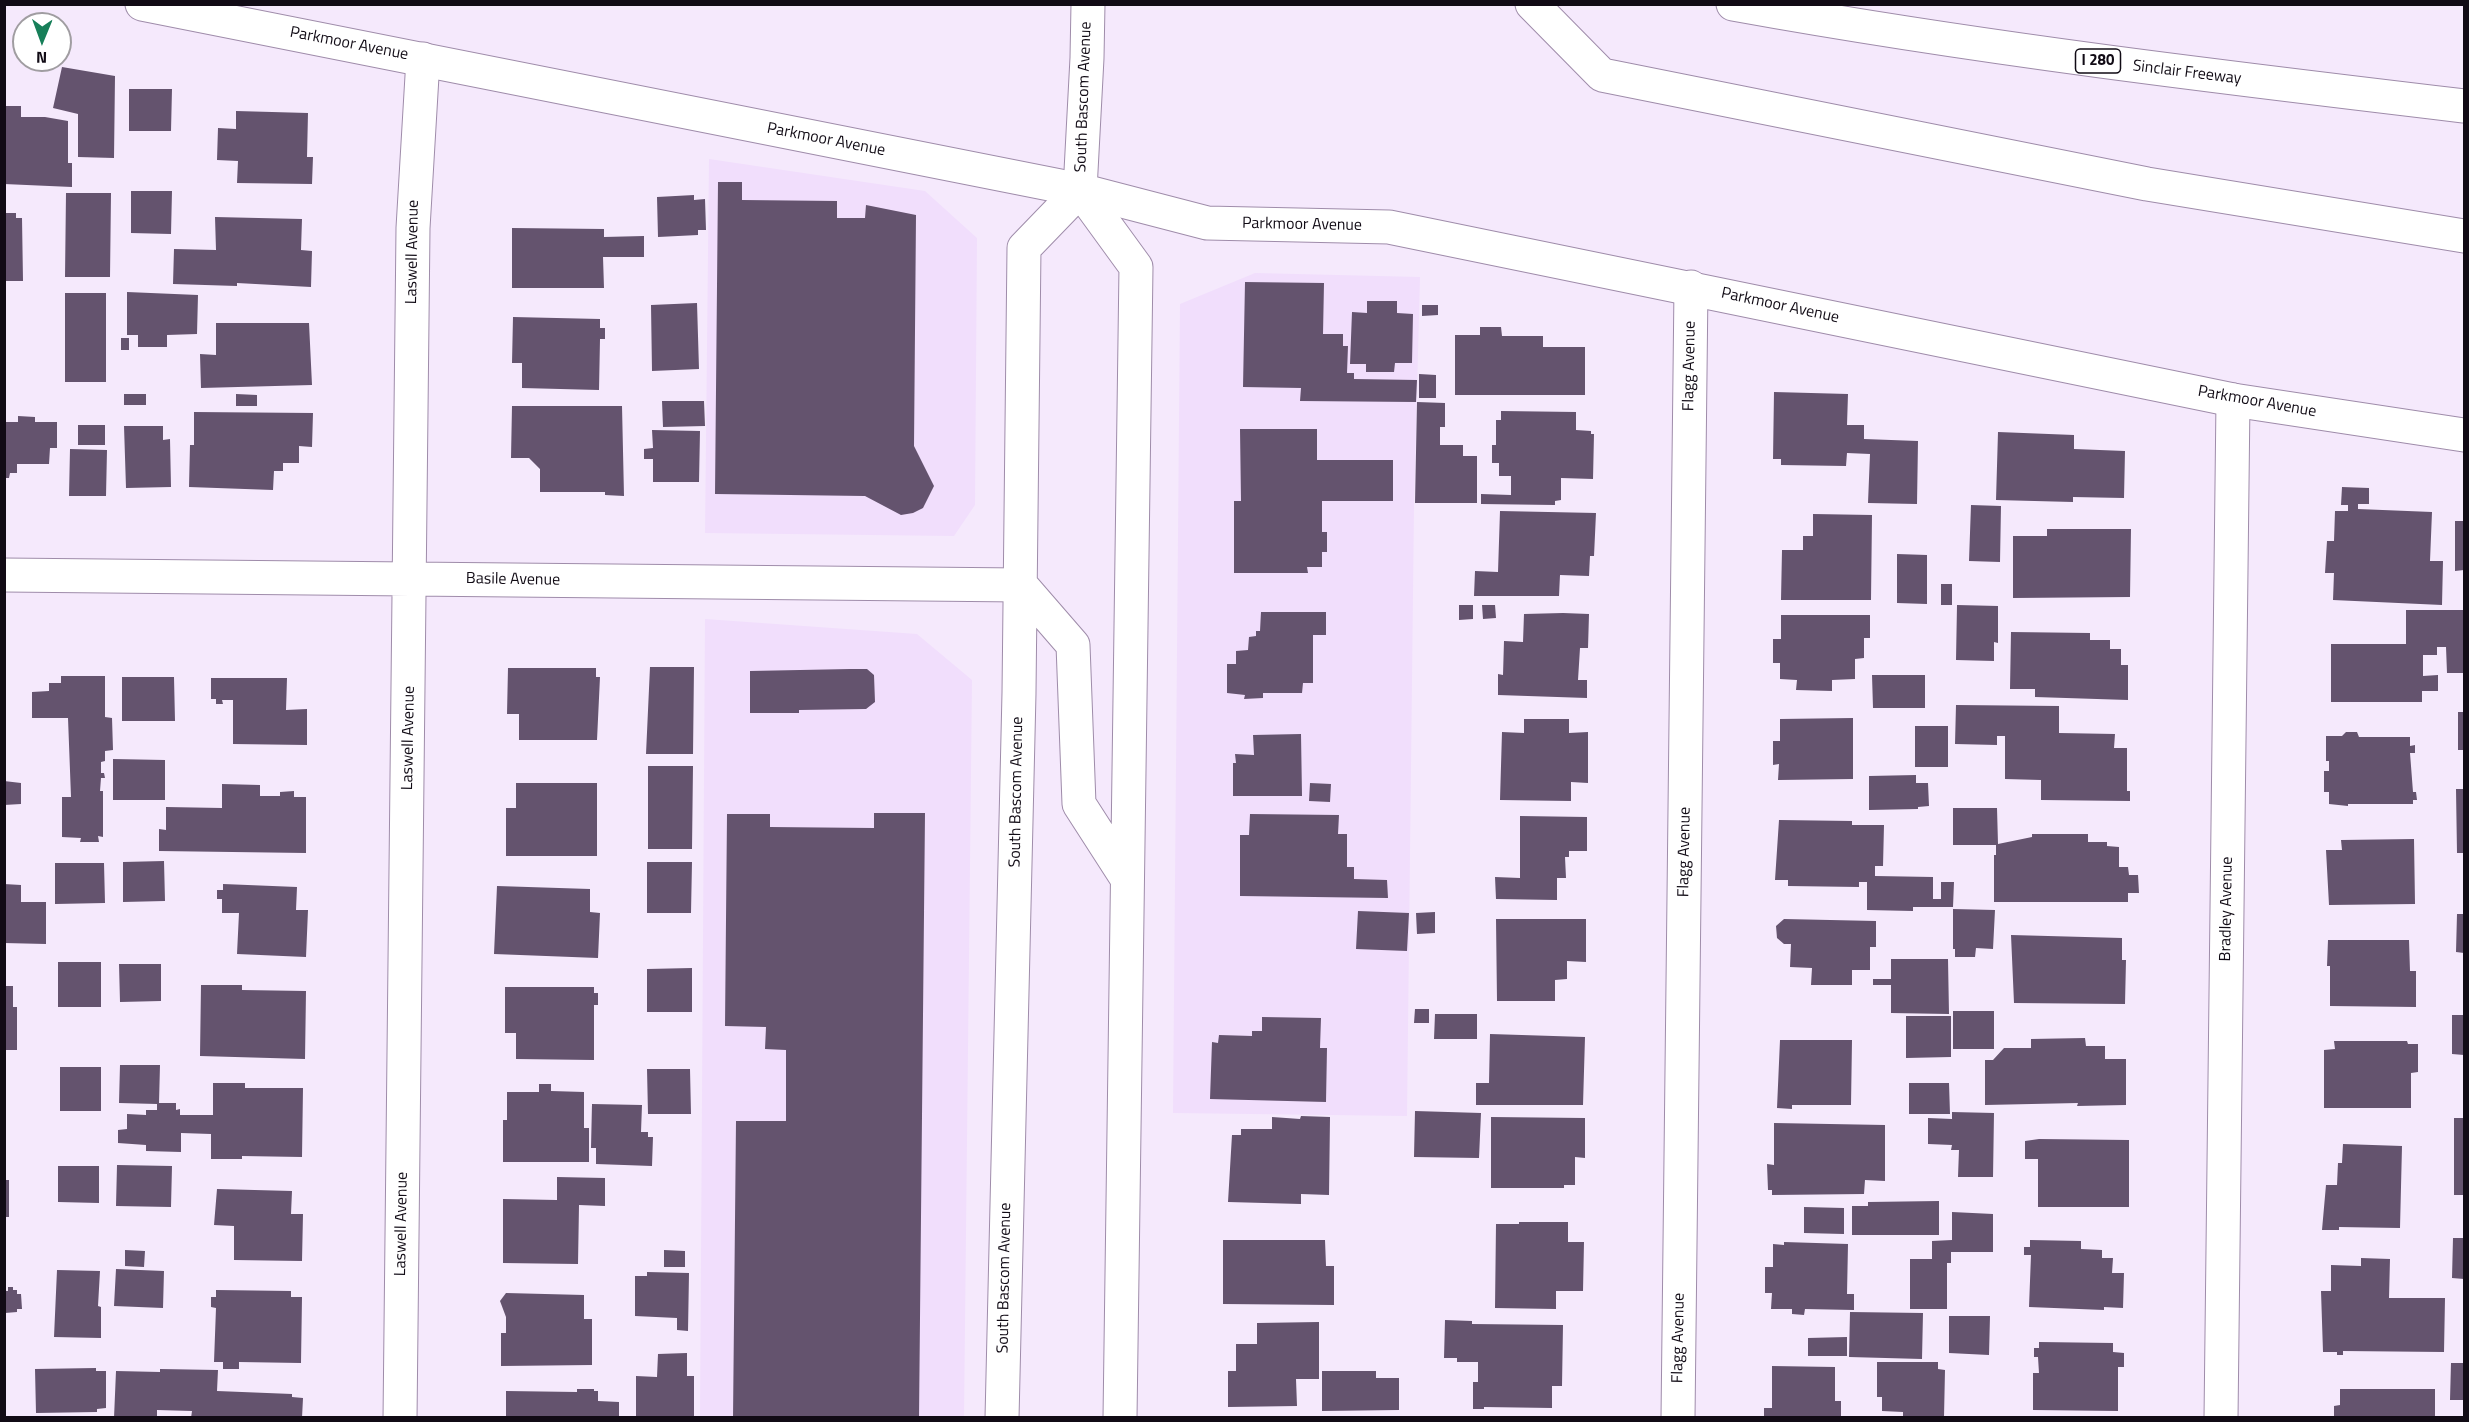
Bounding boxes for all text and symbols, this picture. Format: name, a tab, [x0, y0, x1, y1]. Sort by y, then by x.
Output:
north arrow	[12, 12, 72, 72]
street label: South Bascom Avenue	[1072, 21, 1096, 173]
street label: Parkmoor Avenue	[288, 23, 410, 65]
text: N	[36, 46, 47, 70]
road number: I 280	[2076, 49, 2120, 73]
street label: Sinclair Freeway	[2132, 57, 2242, 89]
street label: Parkmoor Avenue	[765, 119, 887, 161]
street label: Laswell Avenue	[402, 200, 424, 304]
street label: Parkmoor Avenue	[1242, 214, 1362, 236]
street label: Parkmoor Avenue	[1719, 284, 1841, 328]
street label: Flagg Avenue	[1680, 321, 1700, 411]
street label: Parkmoor Avenue	[2196, 382, 2318, 422]
street label: Basile Avenue	[466, 570, 560, 590]
street label: Laswell Avenue	[398, 686, 420, 790]
street label: South Bascom Avenue	[1006, 716, 1028, 868]
street label: Flagg Avenue	[1675, 807, 1695, 897]
street label: Bradley Avenue	[2216, 856, 2238, 962]
street label: Laswell Avenue	[391, 1172, 413, 1276]
street label: South Bascom Avenue	[994, 1202, 1016, 1354]
street label: Flagg Avenue	[1669, 1293, 1689, 1383]

